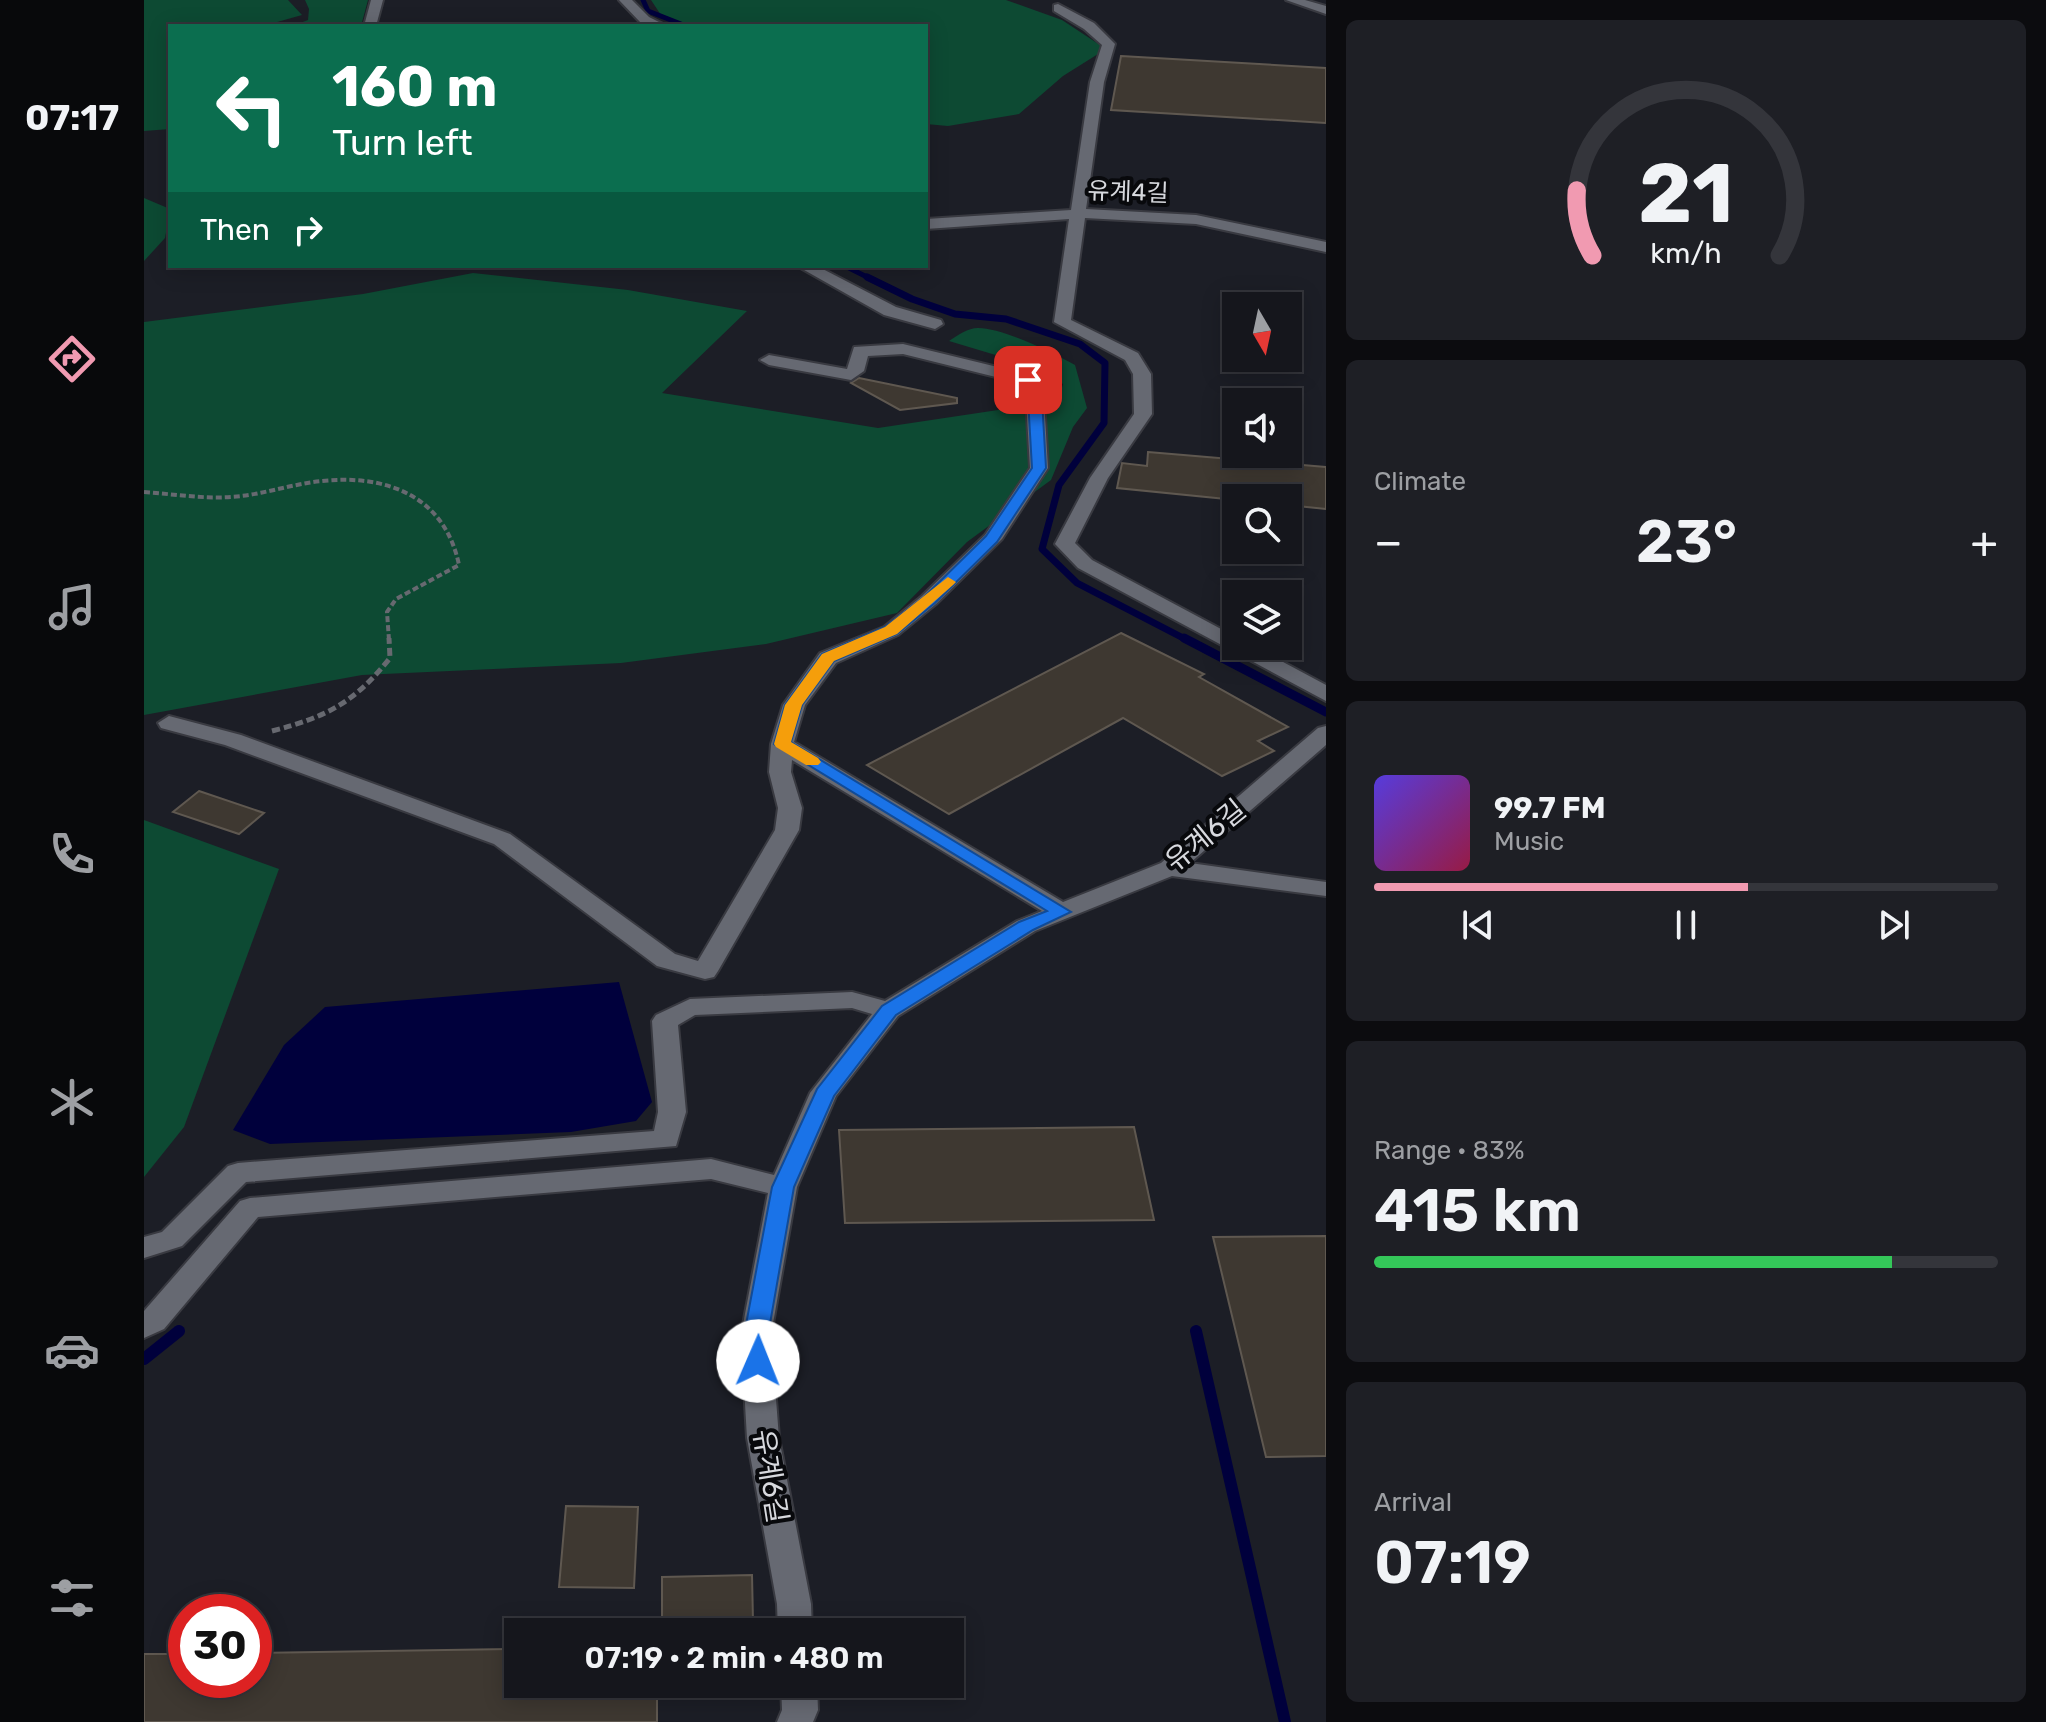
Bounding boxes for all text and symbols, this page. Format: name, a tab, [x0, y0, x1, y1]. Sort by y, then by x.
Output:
text: 160 m	[332, 54, 498, 120]
icon: left	[200, 56, 304, 160]
text: 07:17	[25, 96, 119, 139]
text: Turn left	[332, 121, 473, 164]
text: 21	[1638, 144, 1734, 243]
street label: 유계4길	[1087, 177, 1169, 207]
icon: right	[286, 208, 330, 252]
text: Then	[200, 212, 270, 248]
text: km/h	[1650, 236, 1722, 270]
north arrow	[1222, 292, 1302, 372]
map controls	[1222, 292, 1302, 660]
icon: directions	[44, 331, 100, 387]
pin	[994, 346, 1062, 414]
icon: arrive	[1006, 358, 1050, 402]
button: sound	[1222, 388, 1302, 468]
text: Climate	[1374, 466, 1466, 497]
button: search	[1222, 484, 1302, 564]
text: 23°	[1636, 506, 1737, 577]
text: −	[1374, 516, 1403, 568]
text: +	[1971, 516, 1998, 568]
icon: music	[44, 579, 100, 635]
button: layers	[1222, 580, 1302, 660]
text: 99.7 FM	[1494, 790, 1605, 826]
street label: 유계6길	[1158, 793, 1252, 878]
icon: phone	[44, 826, 100, 882]
text: Music	[1494, 826, 1564, 857]
icon: previous	[1456, 903, 1500, 947]
icon: pause	[1664, 903, 1708, 947]
icon: next	[1872, 903, 1916, 947]
icon: climate	[44, 1074, 100, 1130]
text: Range · 83%	[1374, 1135, 1525, 1166]
text: 415 km	[1374, 1175, 1581, 1246]
position arrow	[716, 1319, 800, 1403]
icon: car	[44, 1322, 100, 1378]
street label: 유계6길	[747, 1427, 794, 1525]
text: Arrival	[1374, 1487, 1452, 1518]
text: 07:19	[1374, 1527, 1531, 1598]
icon: filters	[44, 1570, 100, 1626]
speed limit sign: 30	[168, 1594, 272, 1698]
text: 07:19 · 2 min · 480 m	[585, 1640, 883, 1676]

